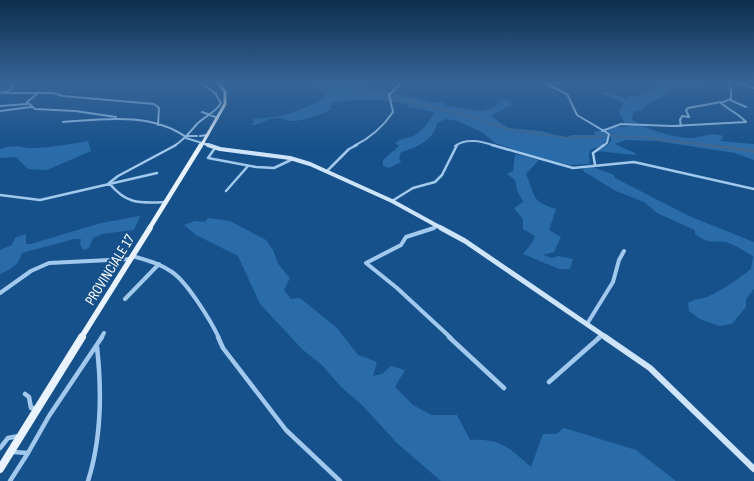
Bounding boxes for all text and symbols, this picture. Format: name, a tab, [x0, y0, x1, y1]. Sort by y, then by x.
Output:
street label: PROVINCIALE 17	[81, 231, 139, 309]

